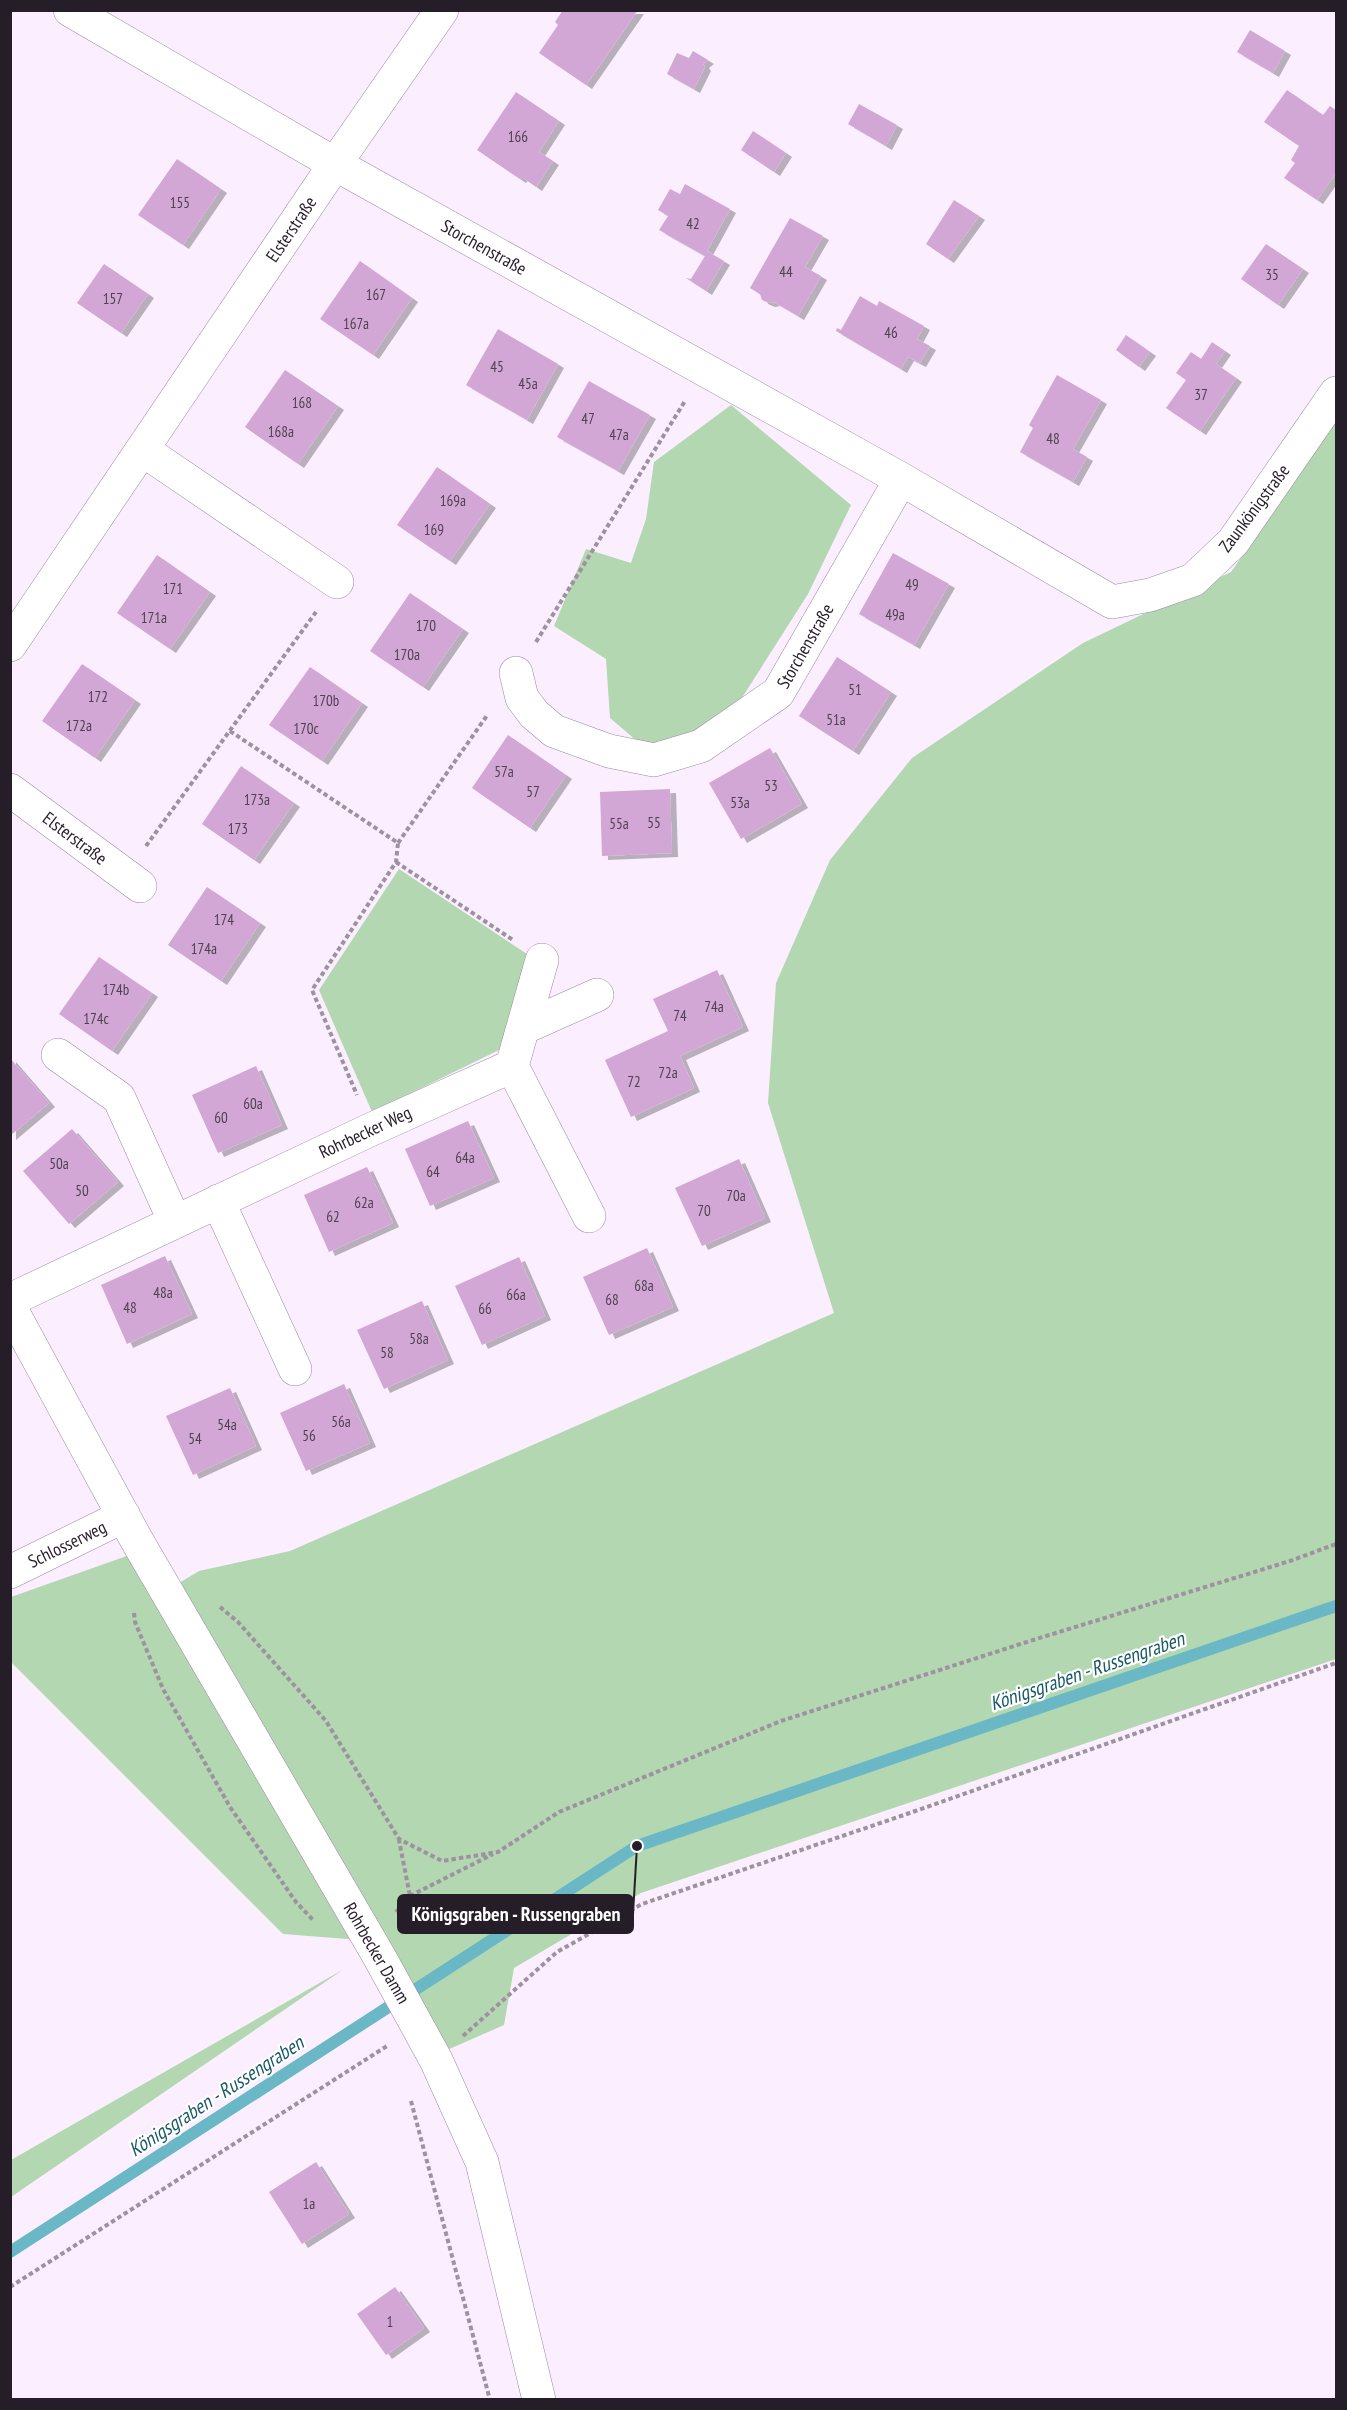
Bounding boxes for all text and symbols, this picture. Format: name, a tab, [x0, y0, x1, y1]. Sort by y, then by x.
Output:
house number: 166	[508, 127, 528, 146]
street label: Elsterstraße	[261, 192, 321, 266]
house number: 155	[170, 193, 190, 212]
street label: Storchenstraße	[437, 214, 531, 280]
house number: 42	[686, 214, 700, 233]
house number: 44	[779, 262, 793, 281]
house number: 35	[1265, 265, 1279, 284]
house number: 167	[366, 285, 386, 304]
house number: 157	[103, 289, 123, 308]
house number: 167a	[343, 314, 369, 333]
house number: 46	[884, 323, 898, 342]
house number: 45	[490, 357, 504, 376]
house number: 45a	[518, 374, 538, 393]
house number: 37	[1194, 385, 1208, 404]
house number: 168	[292, 393, 312, 412]
house number: 47	[581, 409, 595, 428]
house number: 168a	[268, 422, 294, 441]
house number: 47a	[609, 425, 629, 444]
house number: 48	[1046, 429, 1060, 448]
street label: Zaunkönigstraße	[1213, 460, 1295, 556]
house number: 169a	[440, 491, 466, 510]
house number: 169	[424, 520, 444, 539]
house number: 49	[905, 575, 919, 594]
house number: 171	[163, 579, 183, 598]
street label: Storchenstraße	[771, 599, 839, 693]
house number: 49a	[885, 605, 905, 624]
house number: 171a	[141, 608, 167, 627]
house number: 170	[416, 616, 436, 635]
house number: 170a	[394, 645, 420, 664]
house number: 51	[848, 680, 862, 699]
house number: 172	[88, 687, 108, 706]
house number: 170b	[313, 691, 339, 710]
house number: 51a	[826, 710, 846, 729]
house number: 172a	[66, 716, 92, 735]
house number: 170c	[293, 719, 319, 738]
house number: 57a	[494, 762, 514, 781]
house number: 53	[764, 776, 778, 795]
house number: 57	[526, 782, 540, 801]
house number: 173a	[244, 790, 270, 809]
house number: 53a	[730, 793, 750, 812]
street label: Elsterstraße	[38, 806, 112, 870]
house number: 55	[647, 813, 661, 832]
house number: 55a	[609, 814, 629, 833]
house number: 173	[228, 819, 248, 838]
house number: 174	[214, 910, 234, 929]
house number: 174a	[191, 939, 217, 958]
house number: 174b	[103, 980, 129, 999]
house number: 74a	[704, 997, 724, 1016]
house number: 74	[673, 1006, 687, 1025]
house number: 174c	[83, 1009, 109, 1028]
house number: 72a	[658, 1063, 678, 1082]
house number: 72	[627, 1072, 641, 1091]
house number: 60a	[243, 1094, 263, 1113]
street label: Rohrbecker Weg	[315, 1101, 415, 1163]
house number: 60	[214, 1108, 228, 1127]
house number: 64a	[455, 1148, 475, 1167]
house number: 50a	[49, 1154, 69, 1173]
house number: 64	[426, 1162, 440, 1181]
house number: 50	[75, 1181, 89, 1200]
house number: 70a	[726, 1186, 746, 1205]
house number: 62a	[354, 1193, 374, 1212]
house number: 70	[697, 1201, 711, 1220]
house number: 62	[326, 1207, 340, 1226]
house number: 68a	[634, 1276, 654, 1295]
house number: 48a	[153, 1283, 173, 1302]
house number: 66a	[506, 1285, 526, 1304]
house number: 68	[605, 1290, 619, 1309]
house number: 48	[123, 1298, 137, 1317]
house number: 66	[478, 1299, 492, 1318]
house number: 58a	[409, 1329, 429, 1348]
house number: 58	[380, 1343, 394, 1362]
house number: 56a	[331, 1412, 351, 1431]
house number: 54a	[217, 1415, 237, 1434]
house number: 56	[302, 1426, 316, 1445]
house number: 54	[188, 1429, 202, 1448]
street label: Schlosserweg	[24, 1515, 110, 1573]
water label: Königsgraben - Russengraben	[987, 1625, 1189, 1716]
callout: Königsgraben - Russengraben	[398, 1895, 633, 1933]
street label: Rohrbecker Damm	[339, 1898, 415, 2008]
text: Königsgraben - Russengraben	[411, 1901, 621, 1927]
water label: Königsgraben - Russengraben	[124, 2029, 309, 2162]
house number: 1a	[303, 2194, 315, 2213]
house number: 1	[387, 2312, 393, 2331]

